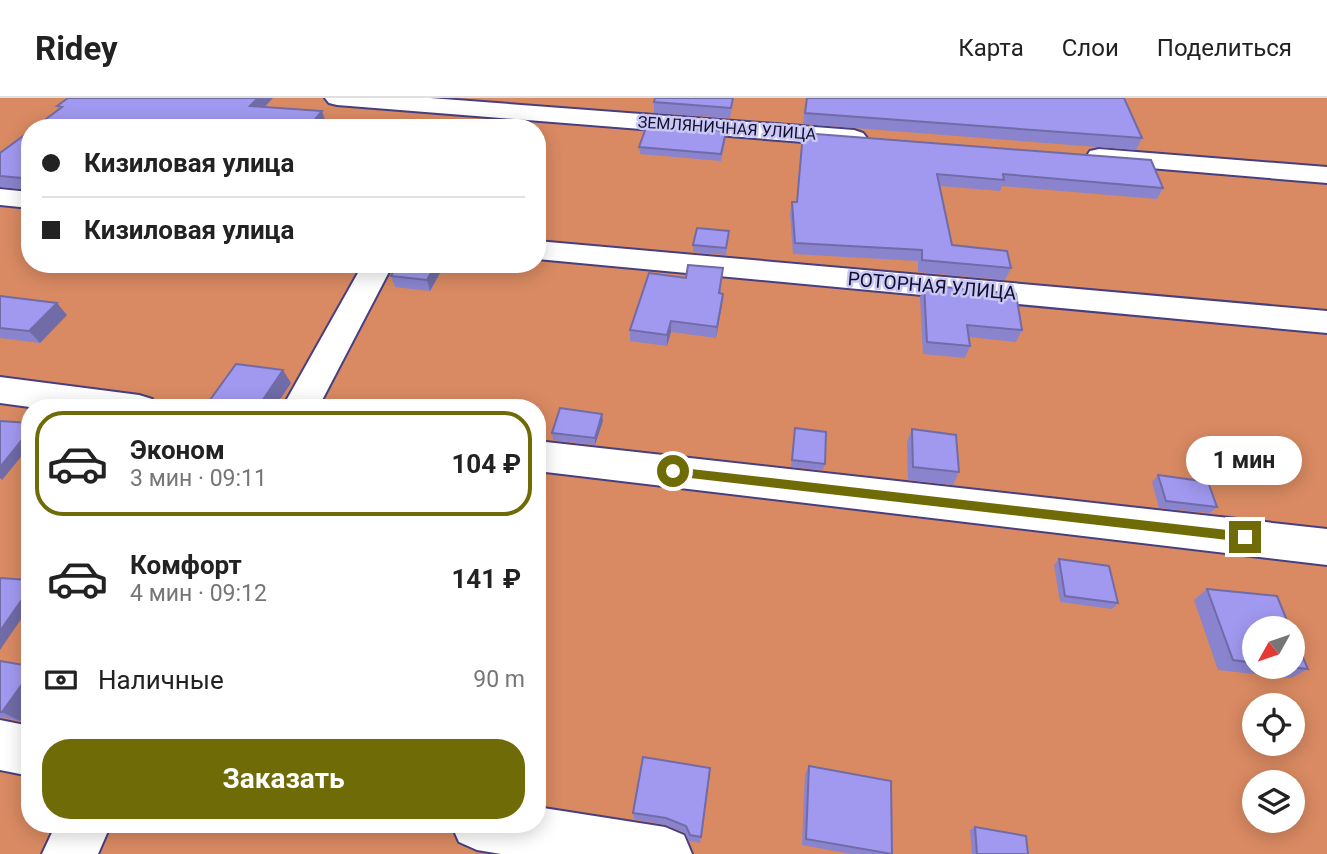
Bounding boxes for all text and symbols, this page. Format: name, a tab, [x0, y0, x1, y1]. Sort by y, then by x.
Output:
text: Ridey	[35, 29, 118, 68]
text: Карта	[958, 34, 1024, 62]
text: Слои	[1062, 34, 1119, 62]
text: Поделиться	[1157, 34, 1292, 62]
street label: ЗЕМЛЯНИЧНАЯ УЛИЦА	[637, 112, 817, 144]
text: Кизиловая улица	[84, 148, 294, 178]
text: Кизиловая улица	[84, 215, 294, 245]
street label: РОТОРНАЯ УЛИЦА	[847, 267, 1018, 305]
icon: car	[46, 432, 109, 495]
text: Эконом	[130, 435, 225, 465]
callout: 1 мин	[1187, 436, 1303, 484]
text: 1 мин	[1213, 447, 1275, 474]
text: 104 ₽	[451, 449, 521, 479]
route start	[657, 455, 689, 487]
text: 3 мин · 09:11	[130, 465, 267, 492]
route end	[1229, 521, 1261, 553]
icon: car	[46, 547, 109, 610]
text: Комфорт	[130, 550, 242, 580]
text: 141 ₽	[451, 564, 521, 594]
text: 4 мин · 09:12	[130, 580, 267, 607]
north arrow	[1242, 616, 1306, 679]
map controls	[1242, 616, 1305, 833]
icon: cash	[42, 661, 80, 699]
text: Наличные	[98, 665, 224, 695]
text: 90 m	[473, 666, 525, 693]
button: locate	[1242, 693, 1305, 756]
button: Заказать	[42, 739, 525, 819]
button: layers	[1242, 770, 1305, 833]

